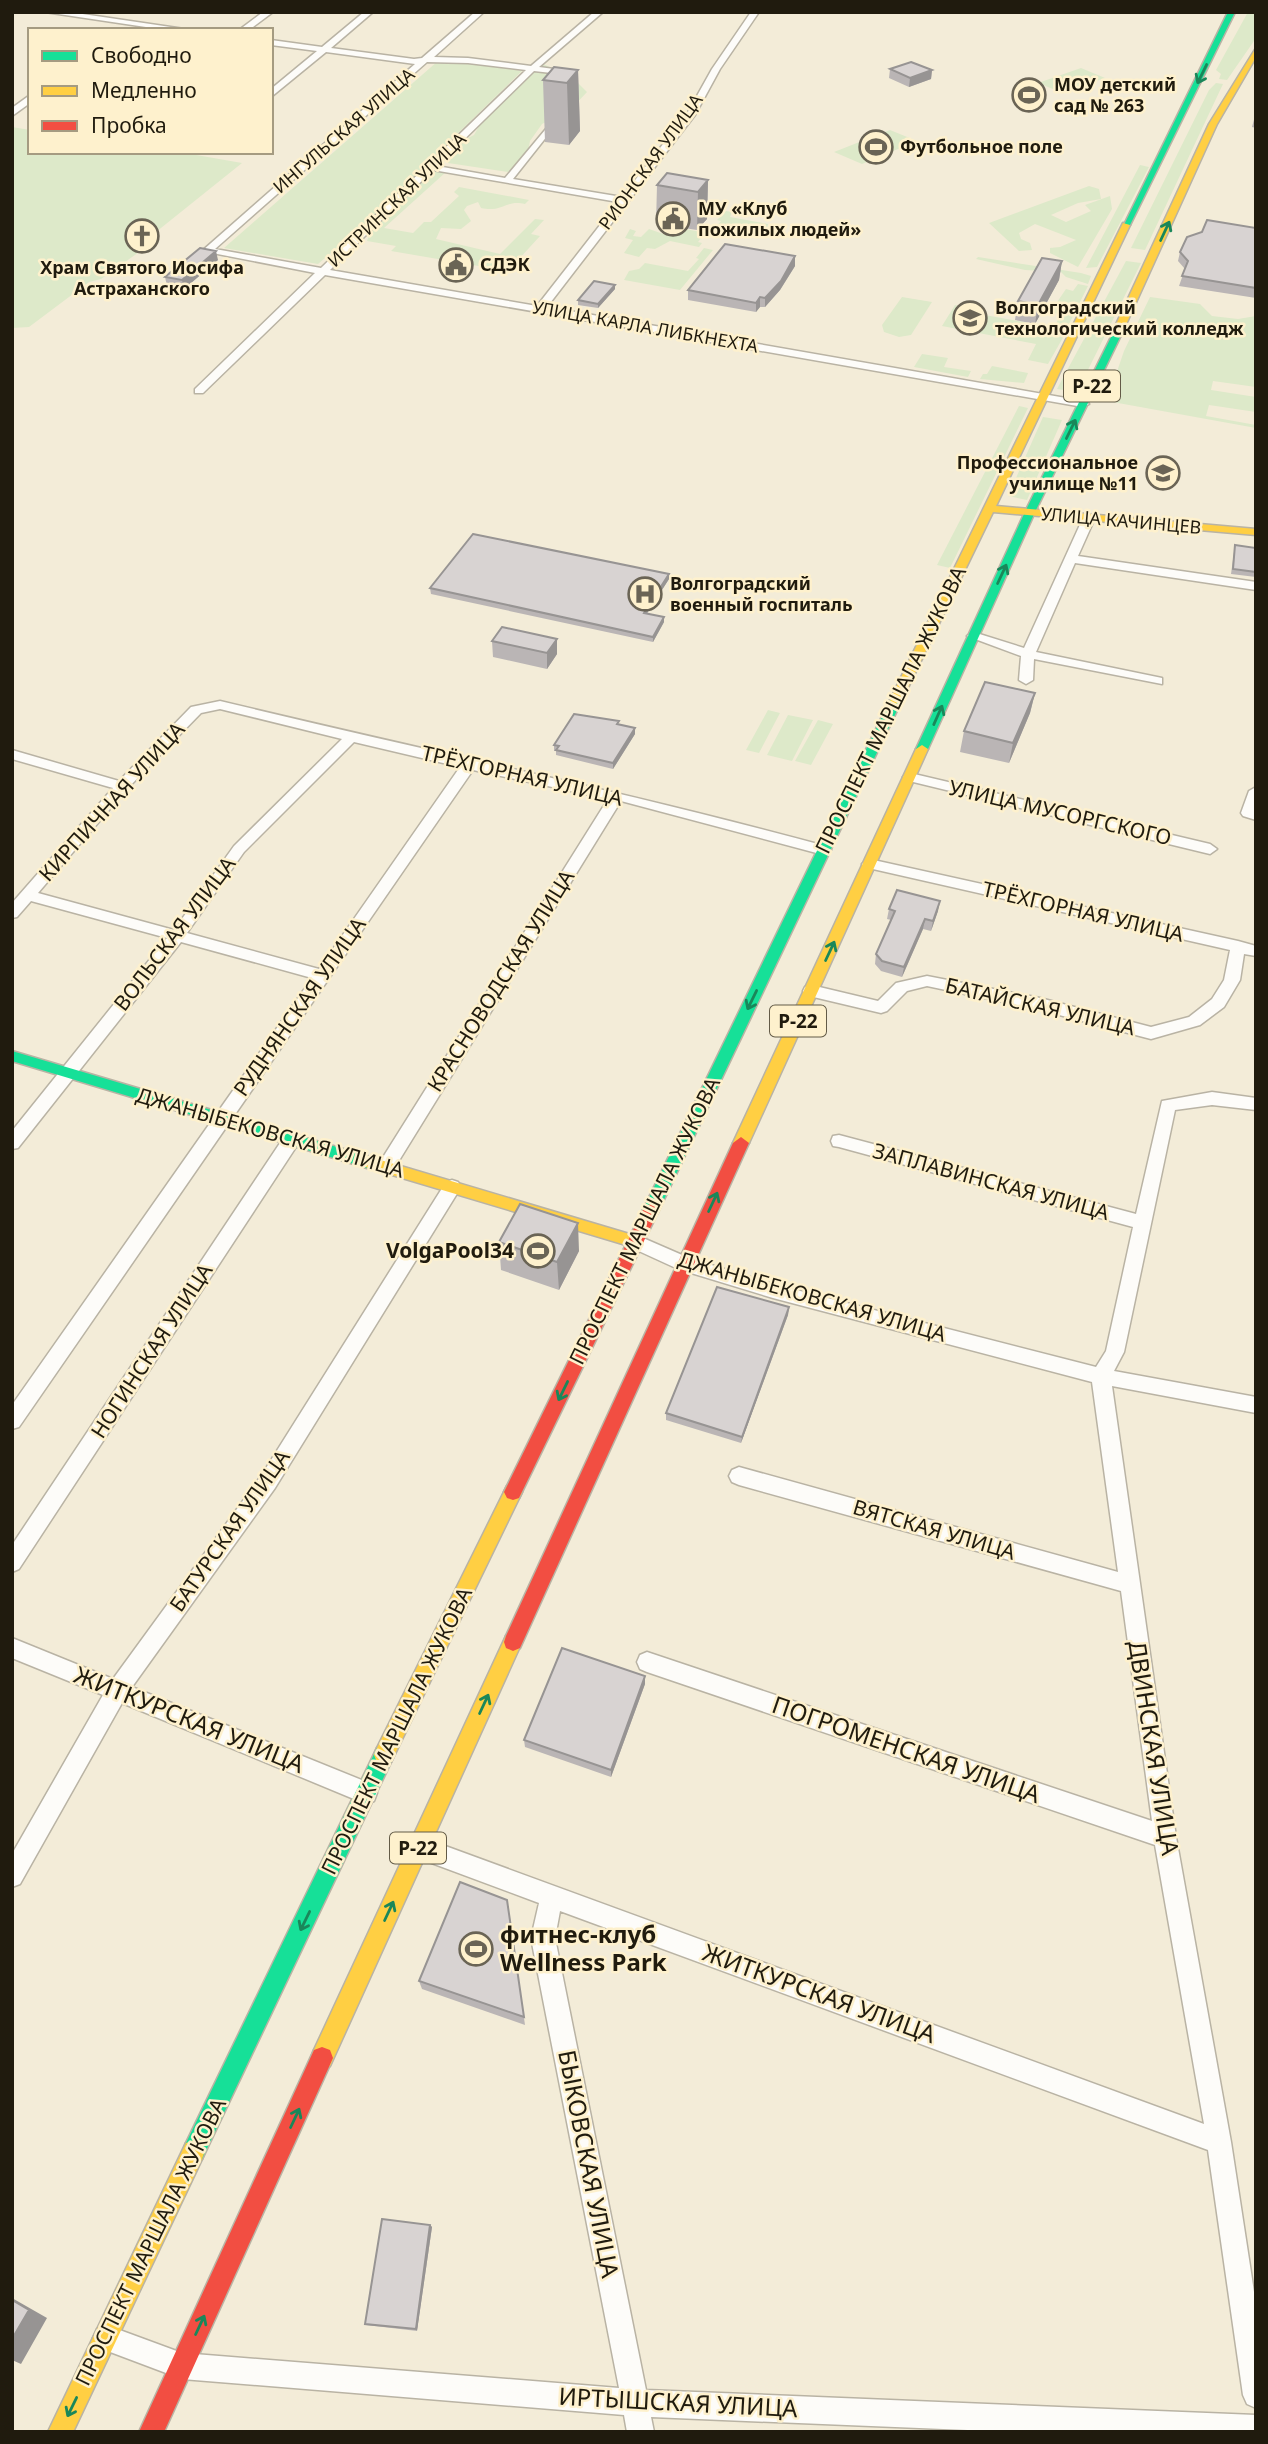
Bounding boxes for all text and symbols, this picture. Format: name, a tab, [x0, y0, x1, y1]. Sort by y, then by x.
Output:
legend	[28, 28, 273, 154]
text: Свободно	[91, 41, 192, 69]
street label: ИНГУЛЬСКАЯ УЛИЦА	[268, 62, 420, 198]
one-way arrow	[1195, 63, 1209, 84]
place label: МОУ детский сад № 263	[1054, 72, 1176, 117]
text: Медленно	[91, 76, 197, 104]
sports icon: МОУ детский сад № 263	[1010, 76, 1048, 114]
street label: РИОНСКАЯ УЛИЦА	[593, 88, 708, 234]
text: Пробка	[91, 111, 167, 139]
street label: ИСТРИНСКАЯ УЛИЦА	[322, 126, 471, 272]
sports icon: Футбольное поле	[857, 128, 895, 166]
place label: Футбольное поле	[900, 134, 1063, 158]
place label: МУ «Клуб пожилых людей»	[698, 196, 861, 241]
public building icon: МУ «Клуб пожилых людей»	[654, 200, 692, 238]
church icon: Храм Святого Иосифа Астраханского	[123, 217, 161, 255]
one-way arrow	[1159, 220, 1172, 242]
public building icon: СДЭК	[437, 246, 475, 284]
place label: СДЭК	[480, 252, 530, 276]
place label: Храм Святого Иосифа Астраханского	[40, 255, 244, 300]
street label: УЛИЦА КАРЛА ЛИБКНЕХТА	[530, 294, 761, 358]
place label: Волгоградский технологический колледж	[995, 295, 1244, 340]
school or university icon: Волгоградский технологический колледж	[951, 299, 989, 337]
road number: Р-22	[1064, 370, 1120, 402]
one-way arrow	[1064, 419, 1078, 440]
place label: Профессиональное училище №11	[957, 450, 1138, 495]
school or university icon: Профессиональное училище №11	[1144, 454, 1182, 492]
street label: УЛИЦА КАЧИНЦЕВ	[1040, 501, 1202, 539]
street label: ПРОСПЕКТ МАРШАЛА ЖУКОВА	[808, 561, 972, 858]
one-way arrow	[996, 564, 1009, 585]
place label: Волгоградский военный госпиталь	[670, 571, 853, 616]
hospital icon: Волгоградский военный госпиталь	[626, 575, 664, 613]
one-way arrow	[932, 705, 945, 726]
street label: КИРПИЧНАЯ УЛИЦА	[32, 715, 191, 887]
street label: ТРЁХГОРНАЯ УЛИЦА	[419, 738, 626, 812]
street label: УЛИЦА МУСОРГСКОГО	[946, 773, 1174, 851]
street label: ВОЛЬСКАЯ УЛИЦА	[107, 850, 242, 1016]
street label: КРАСНОВОДСКАЯ УЛИЦА	[420, 864, 580, 1097]
street label: ТРЁХГОРНАЯ УЛИЦА	[980, 874, 1187, 948]
street label: РУДНЯНСКАЯ УЛИЦА	[227, 911, 372, 1101]
one-way arrow	[823, 941, 837, 962]
street label: БАТАЙСКАЯ УЛИЦА	[943, 971, 1138, 1042]
one-way arrow	[745, 989, 758, 1010]
road number: Р-22	[770, 1006, 826, 1036]
street label: ПРОСПЕКТ МАРШАЛА ЖУКОВА	[562, 1072, 726, 1369]
street label: ДЖАНЫБЕКОВСКАЯ УЛИЦА	[133, 1080, 408, 1184]
street label: ЗАПЛАВИНСКАЯ УЛИЦА	[870, 1136, 1113, 1226]
one-way arrow	[707, 1192, 721, 1213]
sports icon: VolgaPool34	[519, 1232, 557, 1270]
place label: VolgaPool34	[386, 1236, 514, 1264]
street label: ДЖАНЫБЕКОВСКАЯ УЛИЦА	[675, 1244, 950, 1348]
street label: НОГИНСКАЯ УЛИЦА	[84, 1257, 219, 1443]
one-way arrow	[555, 1380, 569, 1401]
street label: БАТУРСКАЯ УЛИЦА	[163, 1443, 296, 1617]
street label: ВЯТСКАЯ УЛИЦА	[850, 1492, 1019, 1566]
street label: ПРОСПЕКТ МАРШАЛА ЖУКОВА	[314, 1582, 478, 1879]
street label: ДВИНСКАЯ УЛИЦА	[1121, 1638, 1188, 1858]
street label: ЖИТКУРСКАЯ УЛИЦА	[70, 1657, 310, 1780]
street label: ПОГРОМЕНСКАЯ УЛИЦА	[768, 1687, 1046, 1810]
one-way arrow	[477, 1694, 491, 1715]
road number: Р-22	[390, 1832, 446, 1864]
one-way arrow	[383, 1901, 396, 1922]
one-way arrow	[297, 1910, 311, 1931]
place label: фитнес-клуб Wellness Park	[500, 1917, 667, 1978]
sports icon: фитнес-клуб Wellness Park	[457, 1930, 495, 1968]
street label: ЖИТКУРСКАЯ УЛИЦА	[699, 1935, 941, 2050]
street label: БЫКОВСКАЯ УЛИЦА	[551, 2047, 628, 2281]
street label: ПРОСПЕКТ МАРШАЛА ЖУКОВА	[68, 2093, 232, 2390]
one-way arrow	[289, 2108, 302, 2129]
one-way arrow	[194, 2315, 207, 2336]
street label: ИРТЫШСКАЯ УЛИЦА	[558, 2379, 799, 2424]
one-way arrow	[64, 2396, 78, 2417]

